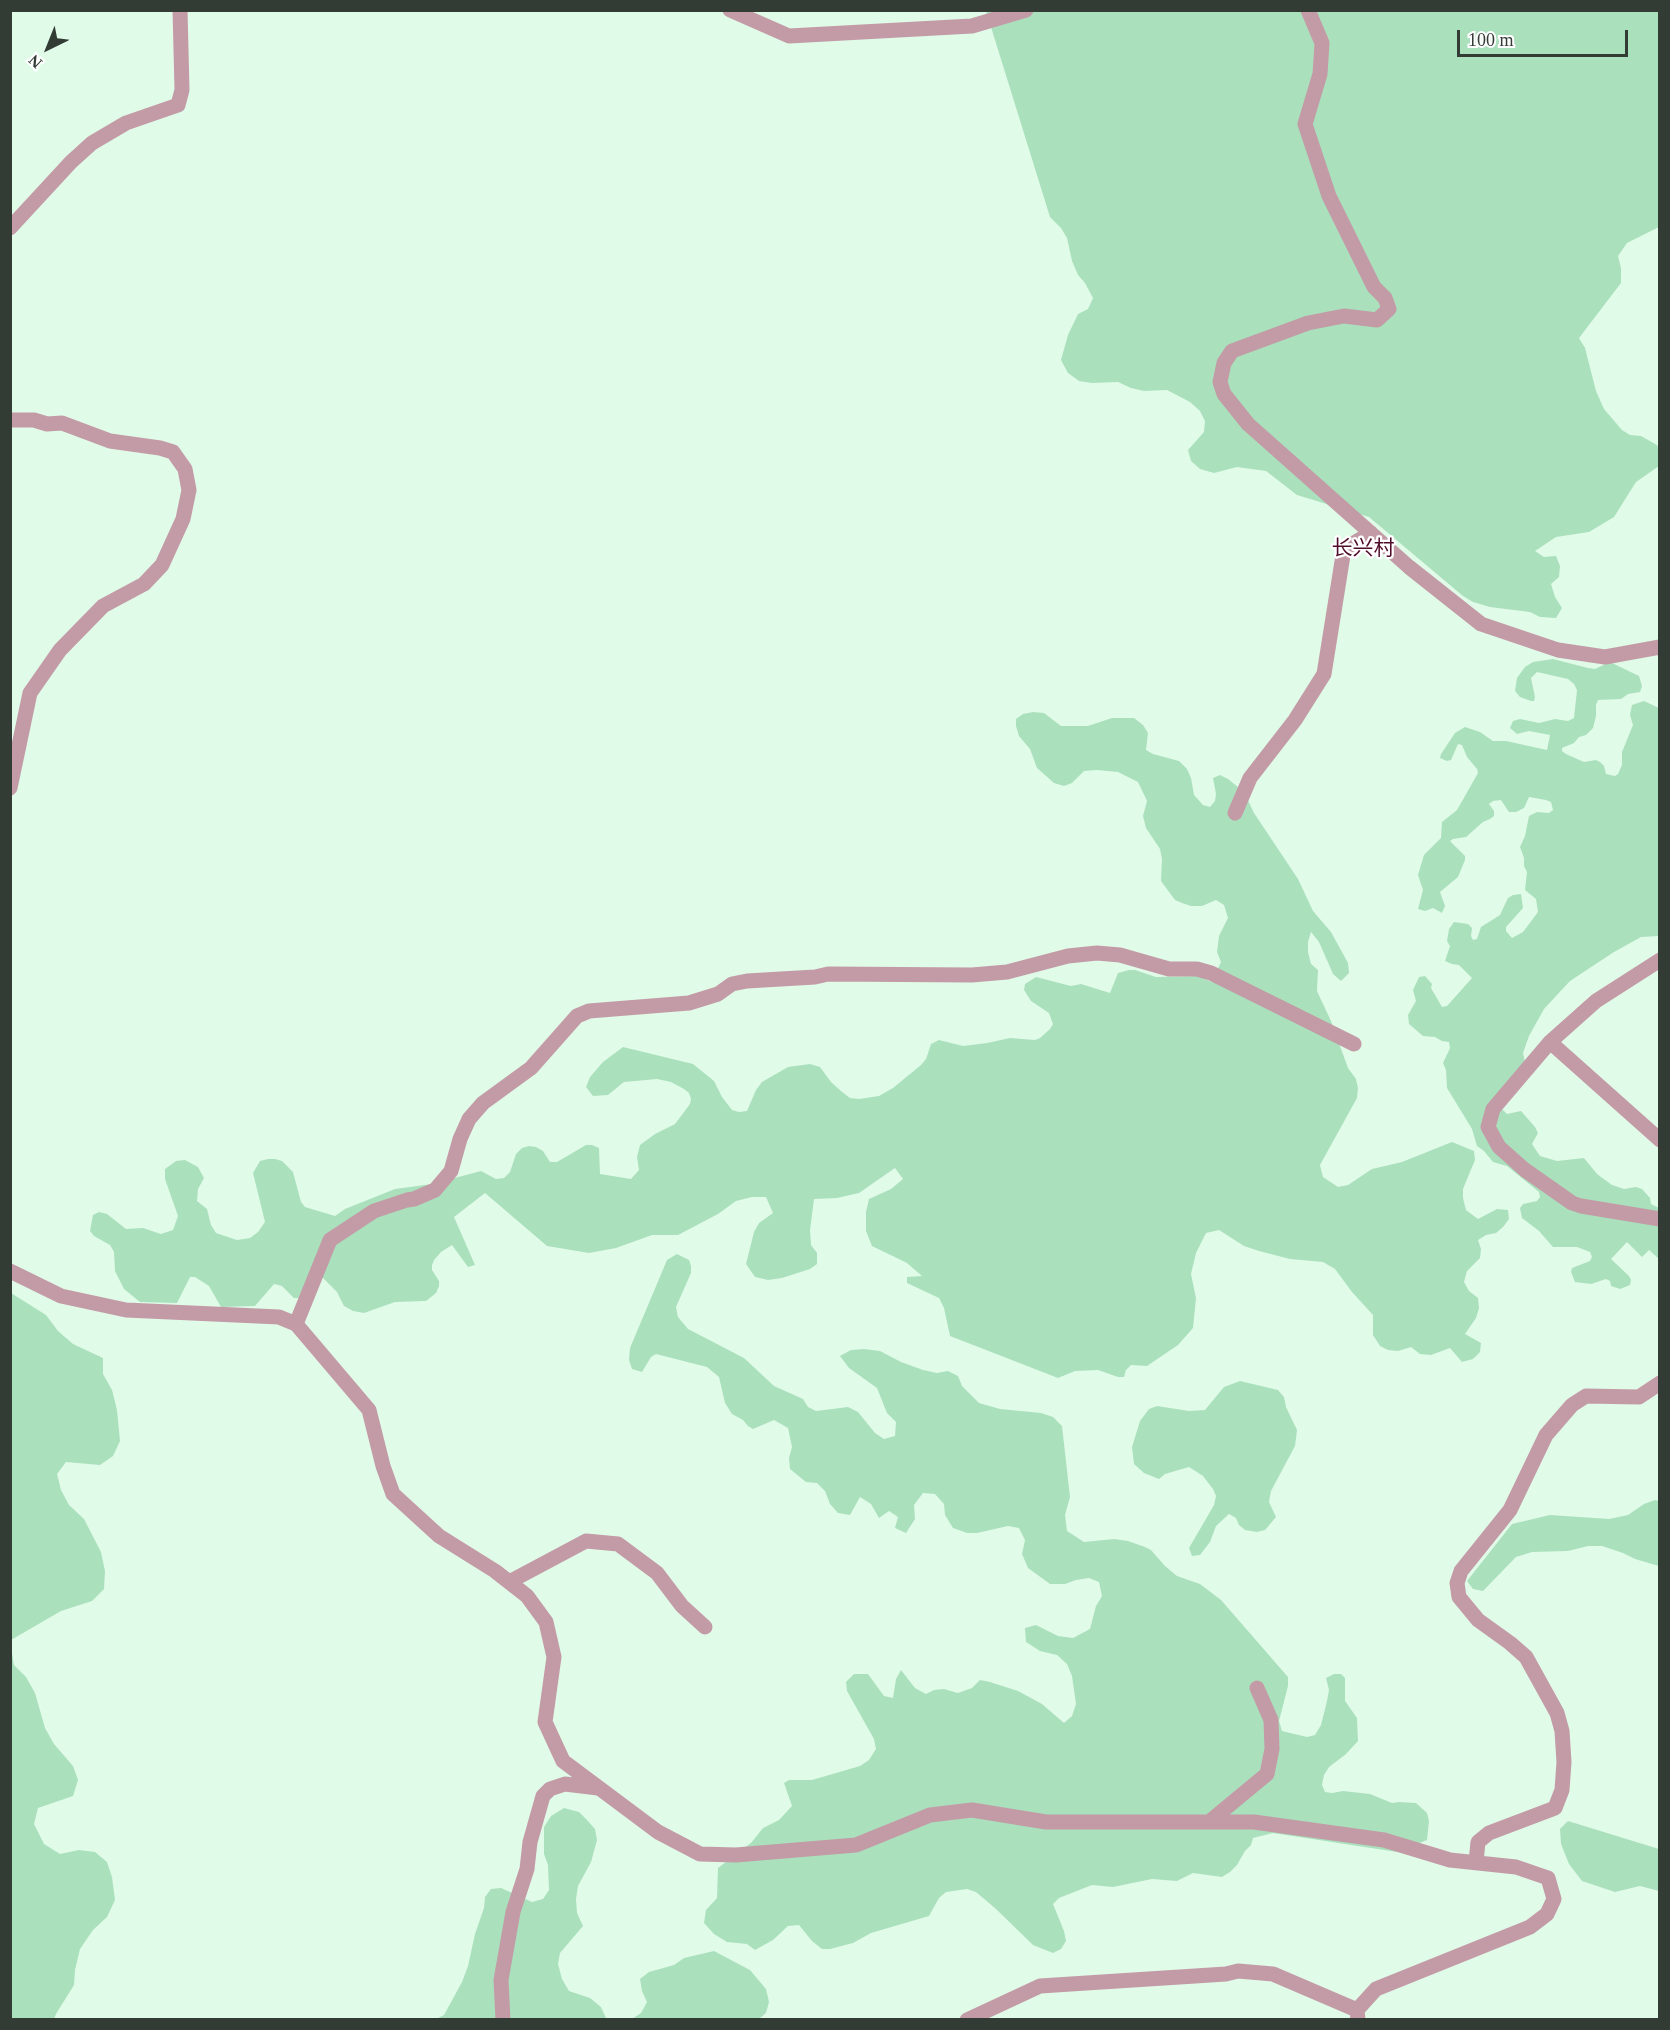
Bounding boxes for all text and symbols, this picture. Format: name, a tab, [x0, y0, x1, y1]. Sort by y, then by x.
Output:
north arrow	[18, 18, 78, 78]
scale bar	[1460, 18, 1631, 56]
text: 100 m	[1468, 30, 1514, 50]
text: N	[25, 51, 45, 72]
district label: 长兴村	[1332, 534, 1394, 560]

